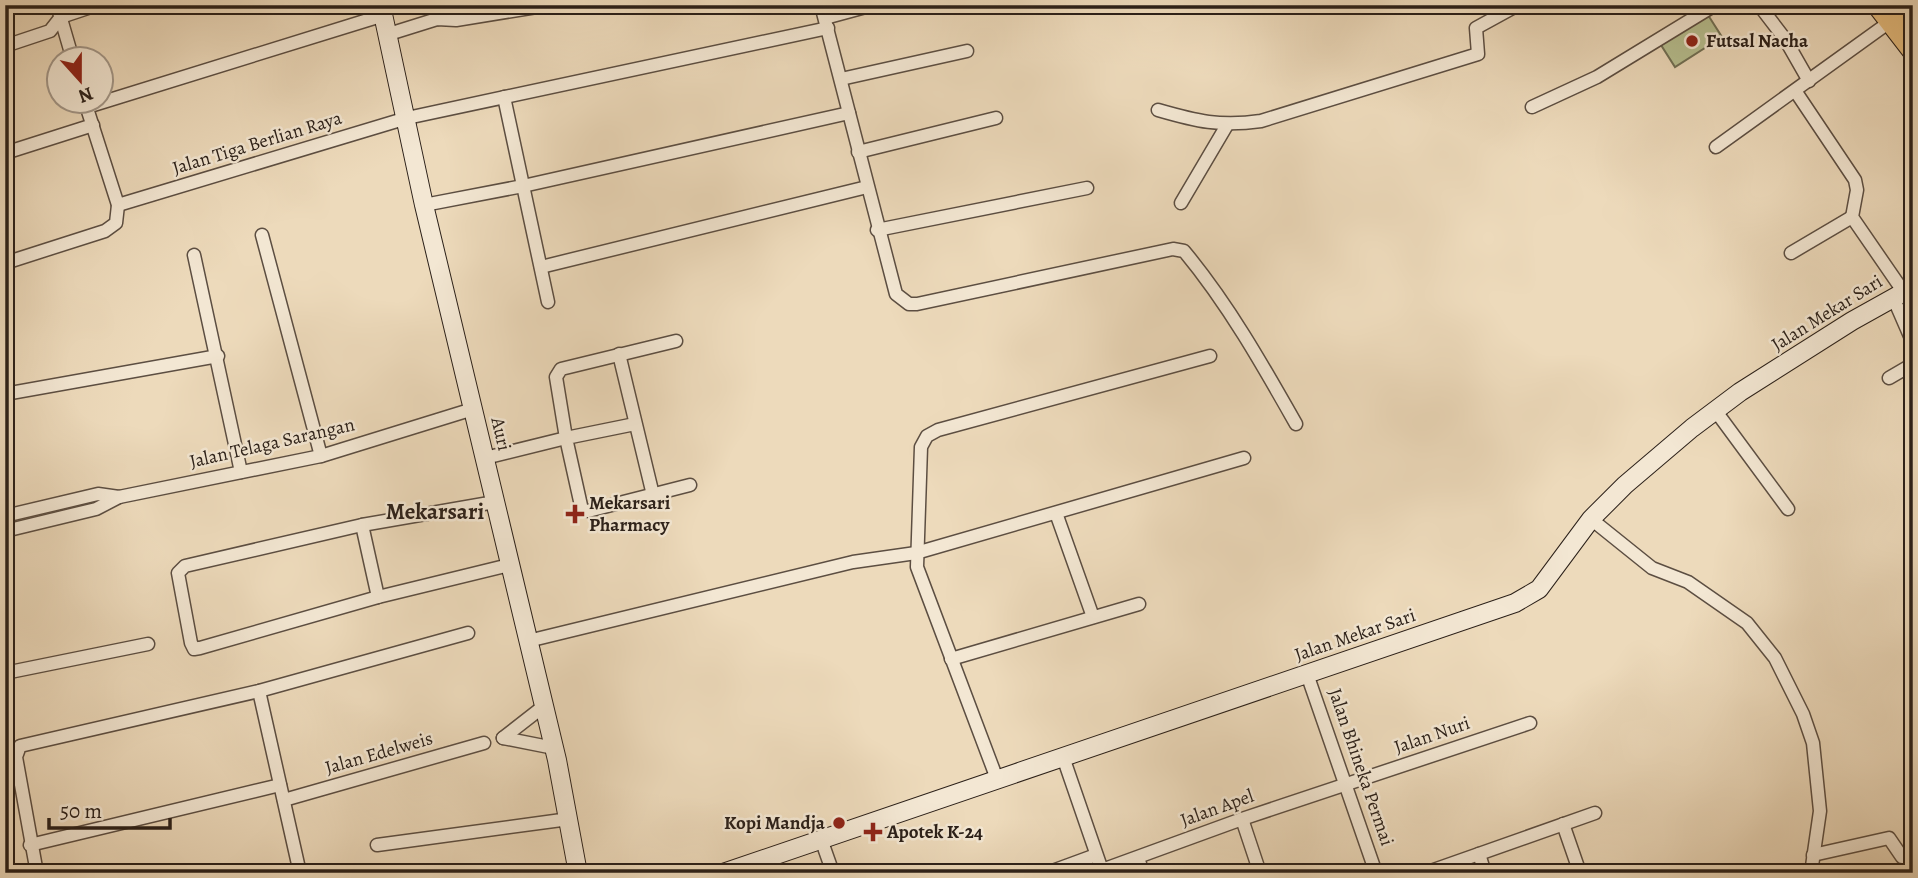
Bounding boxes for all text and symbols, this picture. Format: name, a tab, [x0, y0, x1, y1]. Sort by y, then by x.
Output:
place label: Futsal Nacha	[1706, 28, 1809, 54]
marker: Futsal Nacha	[1684, 33, 1700, 49]
north arrow	[46, 46, 116, 116]
text: N	[74, 80, 97, 110]
street label: Jalan Tiga Berlian Raya	[169, 105, 345, 181]
street label: Jalan Mekar Sari	[1766, 268, 1888, 358]
street label: Jalan Telaga Sarangan	[187, 411, 357, 475]
street label: Auri	[484, 414, 517, 453]
place label: Mekarsari Pharmacy	[589, 490, 671, 538]
district label: Mekarsari	[386, 496, 484, 527]
marker: Mekarsari Pharmacy	[567, 506, 583, 522]
street label: Jalan Mekar Sari	[1291, 602, 1419, 668]
street label: Jalan Bhineka Permai	[1322, 685, 1400, 849]
street label: Jalan Nuri	[1391, 710, 1473, 760]
street label: Jalan Edelweis	[322, 725, 436, 781]
street label: Jalan Apel	[1177, 783, 1258, 833]
scale bar	[49, 787, 170, 831]
text: 50 m	[60, 797, 102, 825]
place label: Kopi Mandja	[724, 810, 826, 836]
marker: Kopi Mandja	[831, 815, 847, 831]
place label: Apotek K-24	[886, 819, 983, 845]
marker: Apotek K-24	[865, 824, 881, 840]

